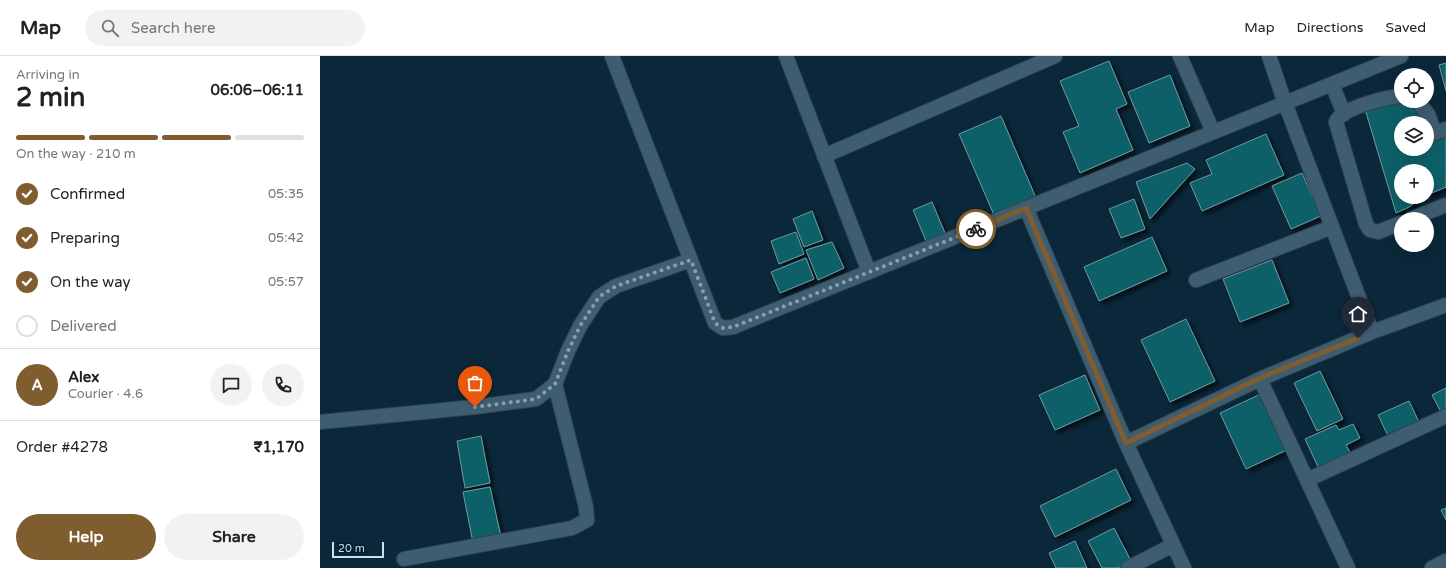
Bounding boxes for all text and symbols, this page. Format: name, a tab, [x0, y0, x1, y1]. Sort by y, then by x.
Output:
search box	[85, 10, 365, 46]
text: Map	[20, 17, 61, 39]
icon: search	[99, 17, 121, 39]
text: Search here	[131, 19, 215, 37]
text: Map	[1244, 19, 1275, 36]
text: Directions	[1297, 19, 1364, 36]
text: Saved	[1386, 19, 1426, 36]
text: Arriving in	[16, 67, 80, 83]
map controls	[1394, 68, 1434, 252]
button: locate	[1394, 68, 1434, 108]
text: 06:06–06:11	[211, 81, 304, 99]
text: 2 min	[16, 82, 85, 113]
button: layers	[1394, 116, 1434, 156]
text: On the way · 210 m	[16, 146, 136, 162]
button: +	[1394, 164, 1434, 204]
icon: check	[16, 183, 38, 205]
text: Confirmed	[50, 185, 125, 203]
text: 05:35	[268, 186, 304, 202]
courier	[956, 209, 996, 249]
button: −	[1394, 212, 1434, 252]
icon: bike	[965, 218, 987, 240]
icon: check	[16, 227, 38, 249]
text: Preparing	[50, 229, 120, 247]
text: 05:42	[268, 230, 304, 246]
icon: check	[16, 271, 38, 293]
text: On the way	[50, 273, 130, 291]
text: 05:57	[268, 274, 304, 290]
pin	[1341, 297, 1375, 338]
icon: home	[1347, 303, 1369, 325]
text: Delivered	[50, 317, 117, 335]
button: chat	[210, 364, 252, 406]
button: phone	[262, 364, 304, 406]
pin	[458, 366, 492, 407]
text: Alex	[68, 368, 99, 386]
icon: bag	[464, 372, 486, 394]
text: A	[31, 376, 43, 394]
text: Courier · 4.6	[68, 386, 143, 402]
text: Order #4278	[16, 438, 108, 456]
text: ₹1,170	[254, 438, 304, 456]
button: Help	[16, 514, 156, 560]
button: Share	[164, 514, 304, 560]
scale bar	[332, 540, 384, 559]
text: 20 m	[338, 542, 365, 555]

